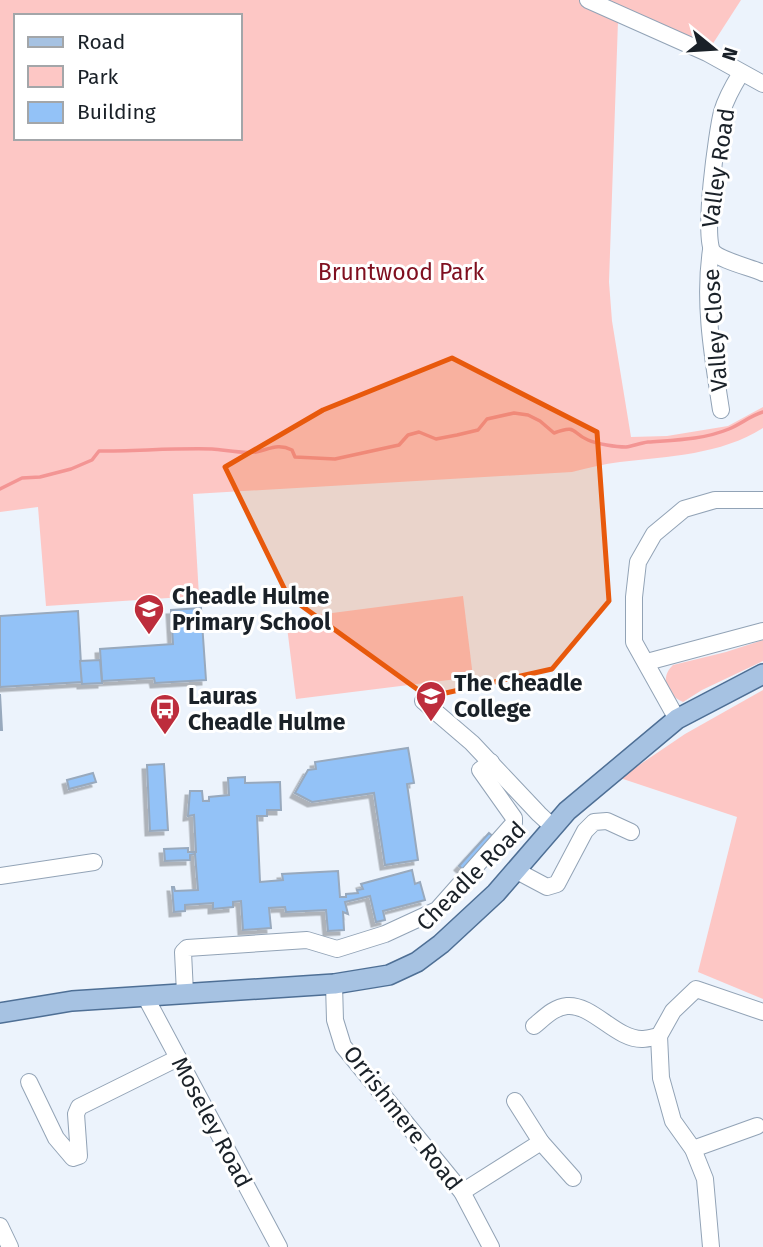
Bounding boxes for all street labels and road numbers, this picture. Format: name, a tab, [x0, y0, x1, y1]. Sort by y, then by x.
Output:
street label: Valley Road	[696, 106, 740, 230]
street label: Valley Close	[697, 267, 733, 393]
street label: Cheadle Road	[411, 816, 531, 936]
street label: Orrishmere Road	[338, 1040, 468, 1196]
street label: Moseley Road	[166, 1052, 258, 1192]

